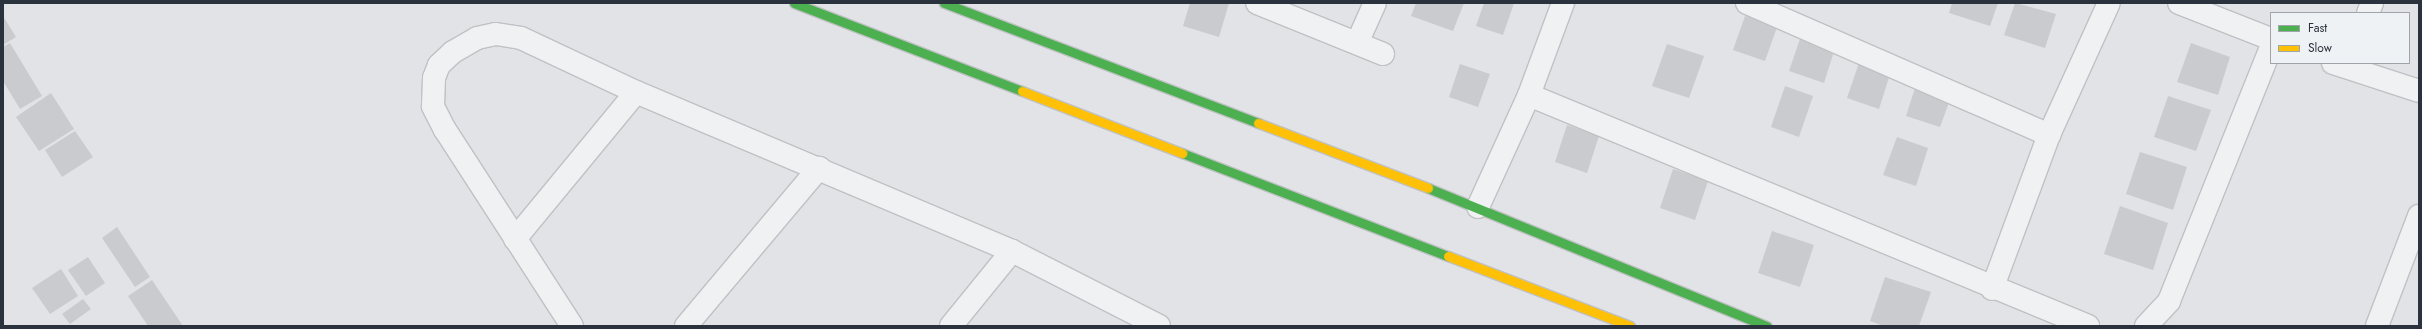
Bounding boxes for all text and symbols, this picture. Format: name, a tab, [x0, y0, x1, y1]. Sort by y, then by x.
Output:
legend	[2270, 12, 2410, 64]
text: Fast	[2308, 19, 2327, 37]
text: Slow	[2308, 39, 2332, 57]

